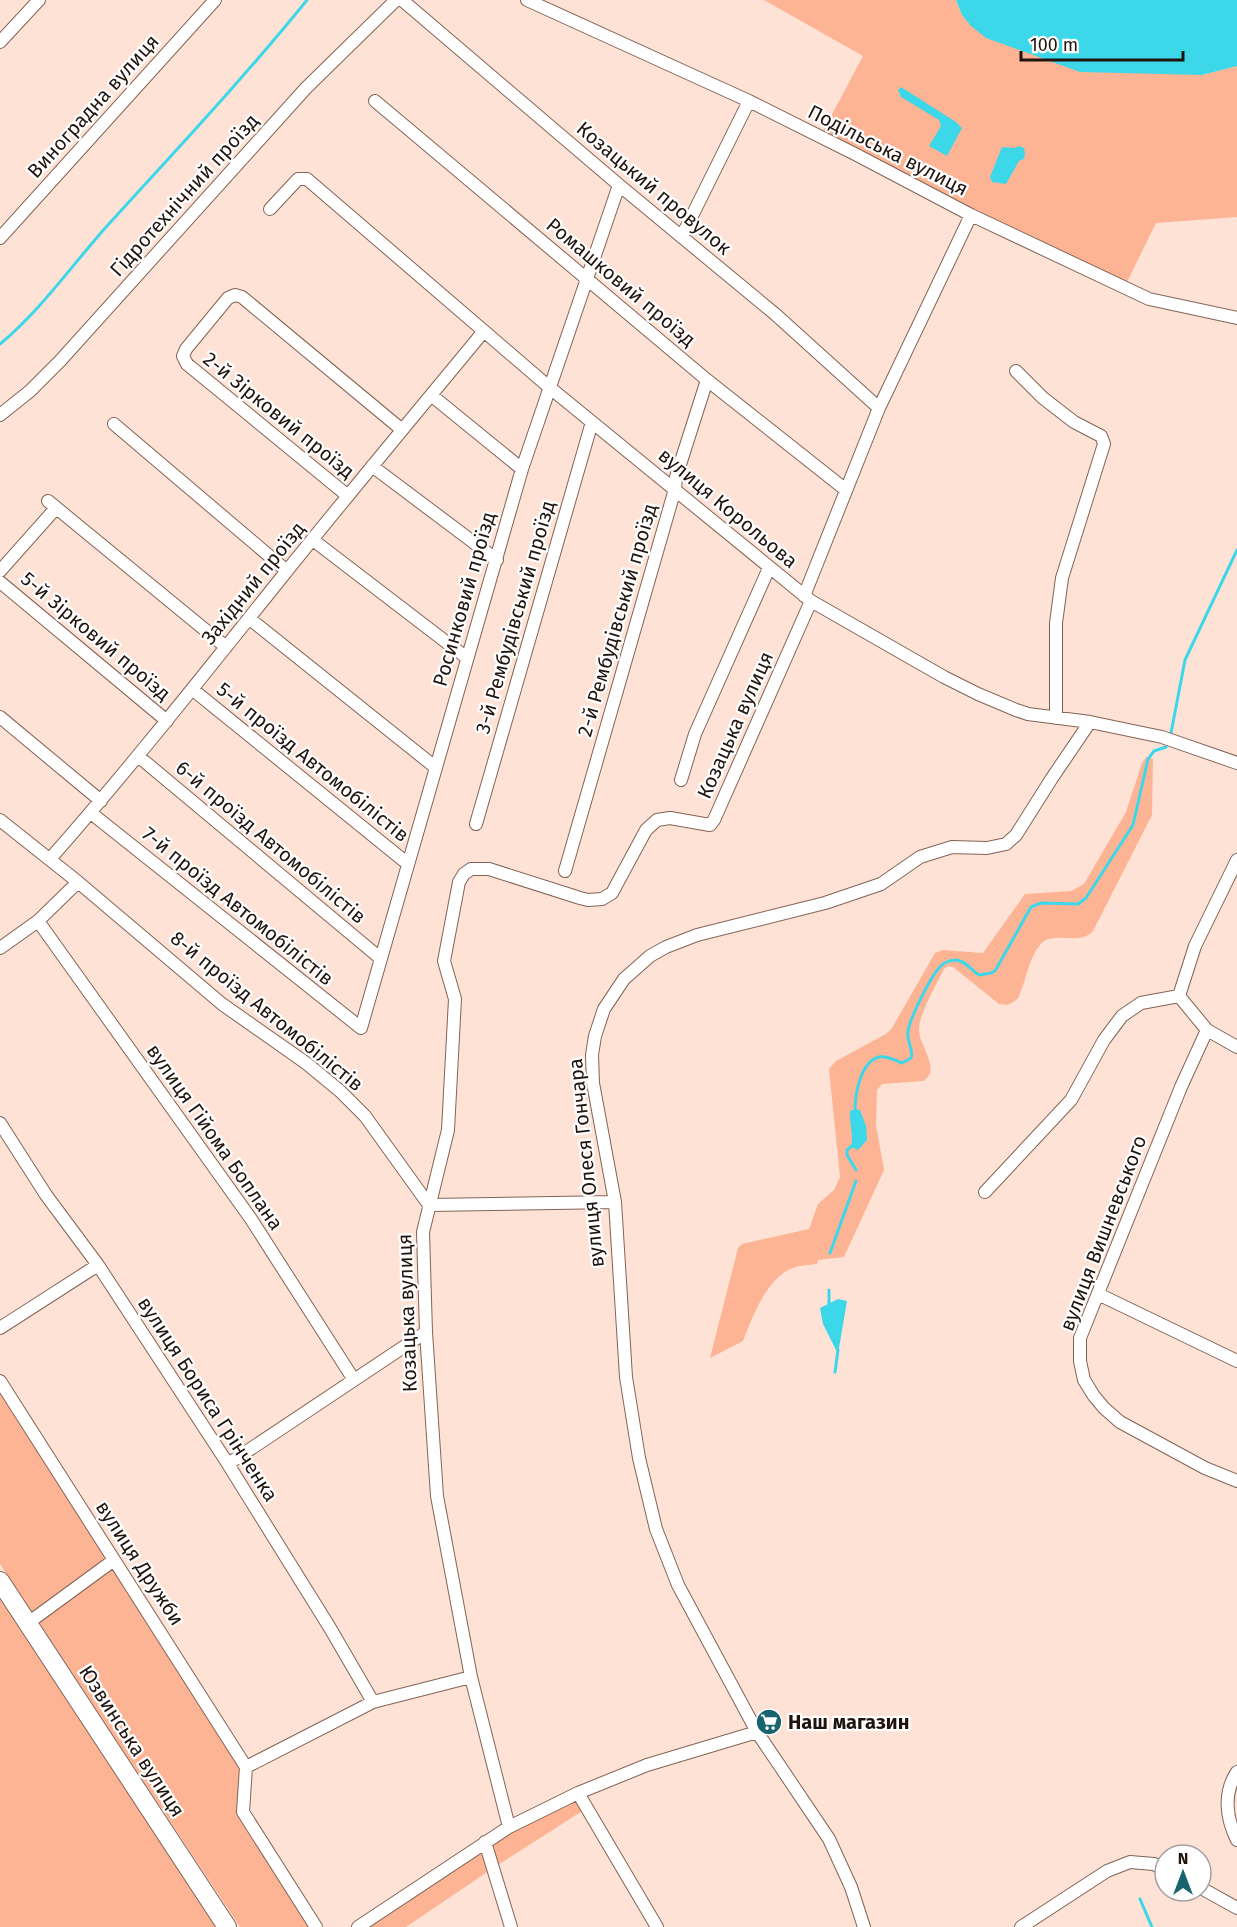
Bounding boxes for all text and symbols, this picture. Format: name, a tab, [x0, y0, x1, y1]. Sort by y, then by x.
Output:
scale bar	[1021, 24, 1183, 62]
street label: Виноградна вулиця	[22, 29, 164, 183]
text: 100 m	[1030, 34, 1078, 56]
street label: Подільська вулиця	[804, 99, 972, 201]
street label: Гідротехнічний проїзд	[105, 109, 263, 281]
street label: Козацький провулок	[572, 116, 737, 260]
street label: Ромашковий проїзд	[542, 213, 700, 351]
street label: 2-й Зірковий проїзд	[199, 347, 359, 483]
street label: вулиця Корольова	[654, 443, 802, 573]
street label: 3-й Рембудівський проїзд	[470, 498, 560, 736]
street label: 2-й Рембудівський проїзд	[572, 501, 662, 739]
street label: Росинковий проїзд	[428, 509, 500, 689]
street label: Західний проїзд	[196, 517, 310, 649]
street label: 5-й Зірковий проїзд	[16, 566, 176, 706]
street label: Козацька вулиця	[692, 648, 778, 802]
street label: 5-й проїзд Автомобілістів	[212, 677, 414, 847]
street label: 6-й проїзд Автомобілістів	[171, 755, 371, 929]
street label: 7-й проїзд Автомобілістів	[138, 821, 338, 991]
street label: 8-й проїзд Автомобілістів	[166, 926, 368, 1096]
street label: вулиця Гійома Боплана	[142, 1039, 288, 1235]
street label: вулиця Олеся Гончара	[563, 1057, 609, 1269]
street label: вулиця Вишневського	[1055, 1132, 1151, 1334]
street label: Козацька вулиця	[392, 1233, 422, 1393]
street label: вулиця Бориса Грінченка	[133, 1292, 283, 1506]
street label: вулиця Дружби	[91, 1496, 189, 1630]
street label: Юзвинська вулиця	[74, 1661, 190, 1821]
supermarket icon: Наш магазин	[754, 1707, 784, 1737]
place label: Наш магазин	[788, 1710, 909, 1734]
north arrow	[1153, 1843, 1213, 1903]
text: N	[1178, 1849, 1188, 1868]

